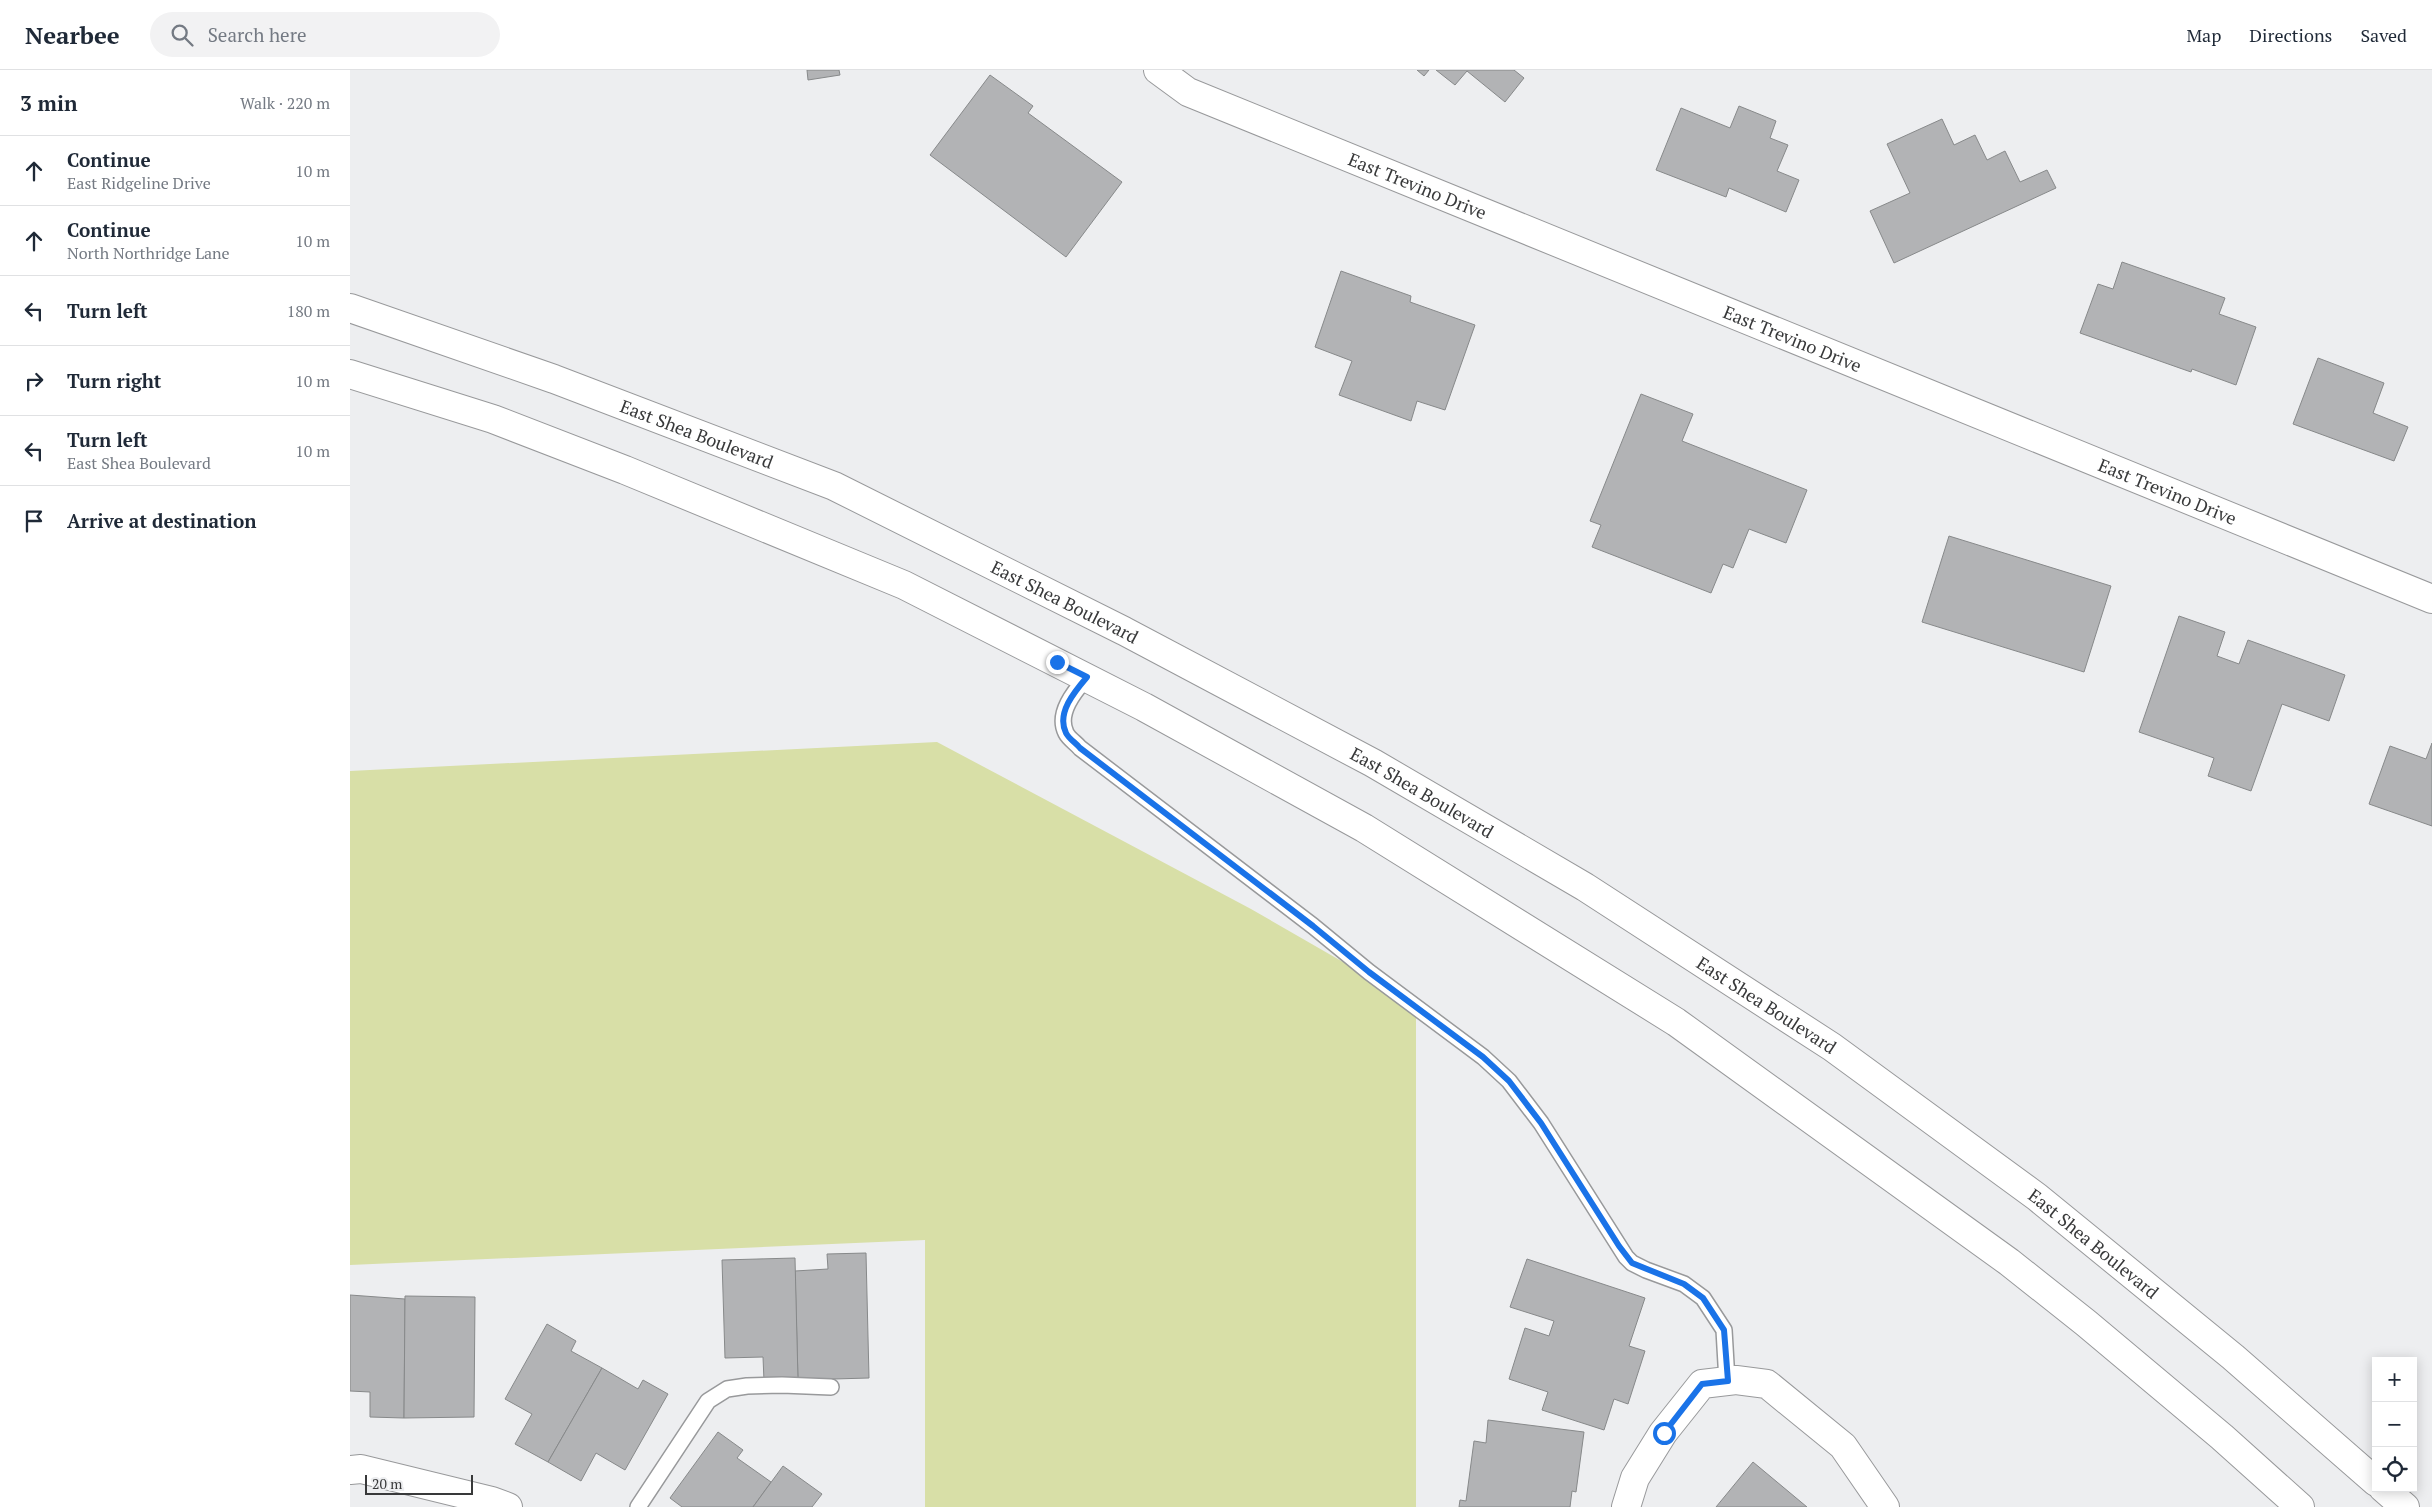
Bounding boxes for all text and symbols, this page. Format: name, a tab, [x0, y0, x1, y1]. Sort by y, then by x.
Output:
search box	[150, 12, 500, 57]
text: Nearbee	[25, 19, 120, 51]
icon: search	[168, 21, 196, 49]
text: Search here	[208, 22, 307, 47]
text: Map	[2186, 23, 2221, 47]
text: Directions	[2249, 23, 2332, 47]
text: Saved	[2360, 23, 2407, 47]
text: 3 min	[20, 89, 77, 117]
text: Walk · 220 m	[240, 92, 330, 114]
text: Continue	[67, 147, 151, 172]
street label: East Trevino Drive	[1345, 147, 1490, 224]
icon: ahead	[20, 157, 48, 185]
text: 10 m	[295, 160, 330, 182]
text: East Ridgeline Drive	[67, 172, 211, 194]
text: Continue	[67, 217, 151, 242]
icon: ahead	[20, 227, 48, 255]
text: 10 m	[295, 230, 330, 252]
text: North Northridge Lane	[67, 242, 230, 264]
icon: left	[20, 297, 48, 325]
text: Turn left	[67, 298, 148, 323]
street label: East Trevino Drive	[1720, 299, 1865, 377]
text: 180 m	[287, 300, 330, 322]
icon: right	[20, 367, 48, 395]
text: Turn right	[67, 368, 161, 393]
text: 10 m	[295, 370, 330, 392]
street label: East Shea Boulevard	[617, 394, 777, 474]
text: Turn left	[67, 427, 148, 452]
icon: left	[20, 437, 48, 465]
text: 10 m	[295, 440, 330, 462]
text: East Shea Boulevard	[67, 452, 211, 474]
street label: East Trevino Drive	[2095, 452, 2240, 530]
icon: arrive	[20, 507, 48, 535]
text: Arrive at destination	[67, 508, 256, 533]
street label: East Shea Boulevard	[987, 555, 1143, 649]
route end	[1046, 651, 1069, 674]
street label: East Shea Boulevard	[1346, 741, 1498, 843]
street label: East Shea Boulevard	[1692, 951, 1841, 1059]
street label: East Shea Boulevard	[2024, 1183, 2164, 1304]
map controls	[2372, 1357, 2417, 1492]
button: +	[2372, 1357, 2417, 1402]
button: −	[2372, 1402, 2417, 1447]
route start	[1653, 1422, 1676, 1445]
button: locate	[2372, 1447, 2417, 1492]
scale bar	[365, 1472, 472, 1495]
text: 20 m	[372, 1474, 402, 1493]

